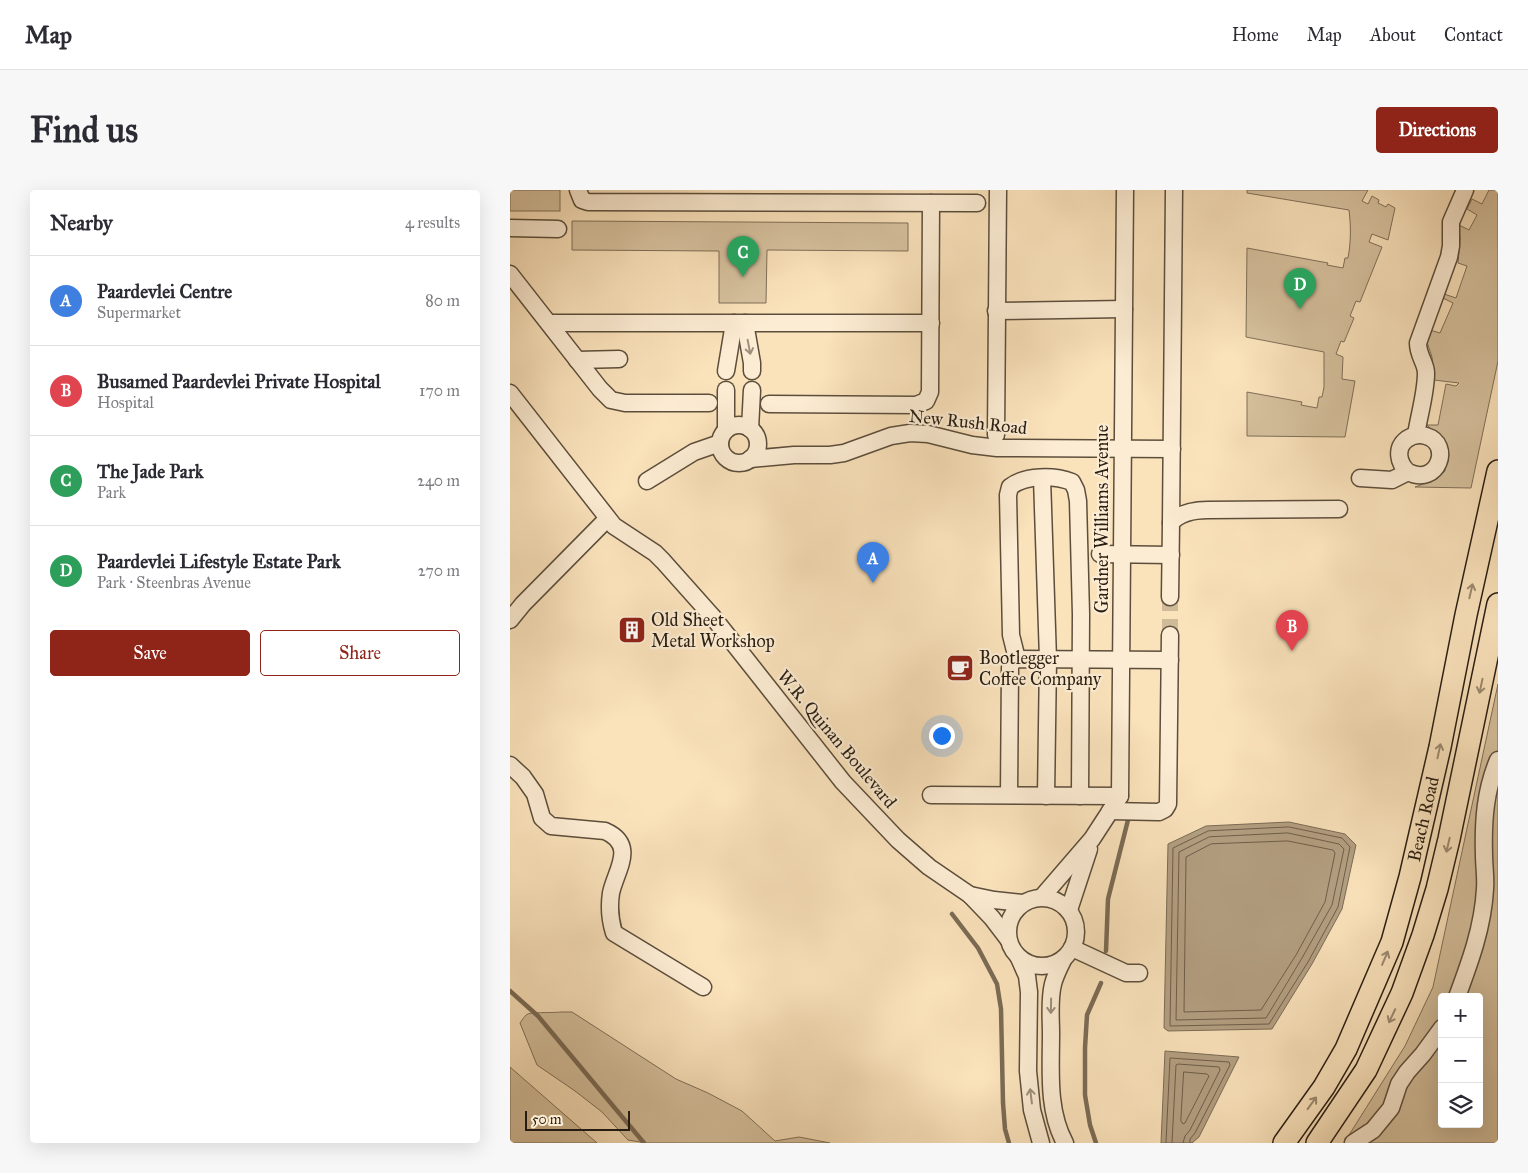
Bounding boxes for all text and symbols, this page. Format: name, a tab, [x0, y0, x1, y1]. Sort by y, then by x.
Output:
text: Map	[25, 20, 72, 50]
text: Home	[1232, 24, 1279, 46]
text: Map	[1307, 24, 1342, 46]
text: About	[1370, 24, 1416, 46]
text: Contact	[1444, 24, 1503, 46]
button: Directions	[1376, 107, 1498, 153]
text: Find us	[30, 109, 138, 152]
text: Nearby	[50, 210, 113, 236]
text: 4 results	[405, 213, 460, 232]
pin: C	[727, 236, 759, 277]
pin: D	[1284, 268, 1316, 309]
text: Paardevlei Centre	[97, 280, 232, 303]
text: A	[61, 291, 71, 310]
text: 80 m	[425, 291, 460, 310]
text: Supermarket	[97, 303, 181, 322]
one-way arrow	[745, 339, 754, 355]
text: Busamed Paardevlei Private Hospital	[97, 370, 381, 393]
text: B	[61, 381, 71, 400]
text: 170 m	[419, 381, 460, 400]
text: Hospital	[97, 393, 154, 412]
street label: New Rush Road	[908, 405, 1028, 439]
street label: Gardner Williams Avenue	[1091, 425, 1113, 613]
text: The Jade Park	[97, 460, 204, 483]
text: C	[61, 471, 71, 490]
text: 240 m	[417, 471, 460, 490]
text: Park	[97, 483, 126, 502]
pin: A	[857, 542, 889, 583]
text: Paardevlei Lifestyle Estate Park	[97, 550, 341, 573]
text: D	[60, 561, 72, 580]
text: 270 m	[418, 561, 460, 580]
text: Park · Steenbras Avenue	[97, 573, 251, 592]
one-way arrow	[1467, 584, 1476, 600]
place label: Old Sheet Metal Workshop	[651, 609, 775, 652]
pin: B	[1276, 610, 1308, 651]
building icon: Old Sheet Metal Workshop	[617, 615, 647, 645]
button: Save	[50, 630, 250, 676]
button: Share	[260, 630, 460, 676]
place label: Bootlegger Coffee Company	[979, 647, 1102, 690]
cafe icon: Bootlegger Coffee Company	[945, 653, 975, 683]
street label: W.R. Quinan Boulevard	[773, 665, 901, 813]
one-way arrow	[1475, 678, 1485, 694]
your location	[929, 723, 955, 749]
one-way arrow	[1434, 743, 1444, 759]
street label: Beach Road	[1403, 774, 1444, 864]
one-way arrow	[1443, 837, 1452, 853]
one-way arrow	[1381, 951, 1390, 966]
map controls	[1438, 993, 1483, 1128]
button: +	[1438, 993, 1483, 1038]
one-way arrow	[1046, 998, 1056, 1014]
one-way arrow	[1386, 1008, 1396, 1023]
button: −	[1438, 1038, 1483, 1083]
button: layers	[1438, 1083, 1483, 1128]
one-way arrow	[1026, 1088, 1036, 1104]
one-way arrow	[1307, 1096, 1317, 1110]
scale bar	[525, 1108, 630, 1131]
text: 50 m	[532, 1111, 561, 1128]

